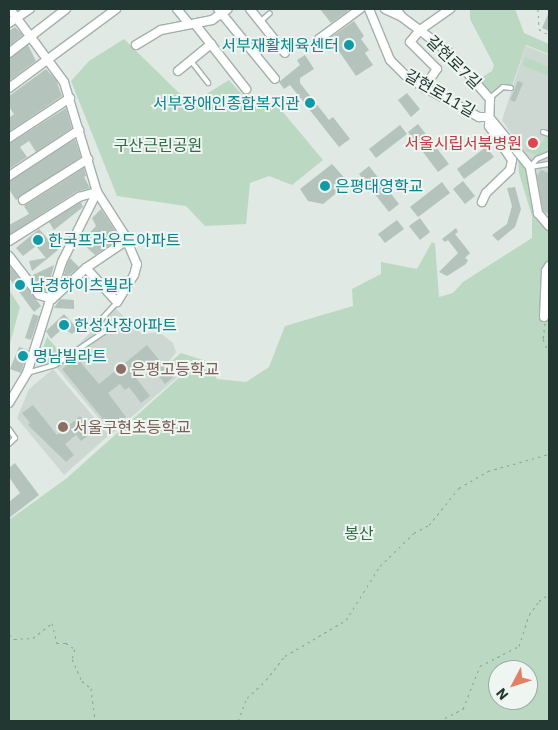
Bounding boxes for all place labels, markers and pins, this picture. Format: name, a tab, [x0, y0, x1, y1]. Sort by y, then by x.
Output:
place label: 서부재활체육센터	[221, 35, 339, 55]
marker: 서부재활체육센터	[343, 39, 355, 51]
place label: 서부장애인종합복지관	[153, 93, 300, 113]
marker: 서부장애인종합복지관	[304, 97, 316, 109]
place label: 서울시립서북병원	[404, 133, 522, 153]
marker: 서울시립서북병원	[526, 136, 540, 150]
place label: 은평대영학교	[335, 176, 423, 196]
marker: 은평대영학교	[319, 180, 331, 192]
place label: 한국프라우드아파트	[48, 230, 180, 250]
marker: 한국프라우드아파트	[32, 234, 44, 246]
place label: 남경하이츠빌라	[30, 275, 133, 295]
marker: 남경하이츠빌라	[14, 279, 26, 291]
place label: 한성산장아파트	[74, 315, 177, 335]
marker: 한성산장아파트	[58, 319, 70, 331]
place label: 명남빌라트	[33, 346, 107, 366]
marker: 명남빌라트	[17, 350, 29, 362]
place label: 은평고등학교	[131, 359, 219, 379]
marker: 은평고등학교	[115, 363, 127, 375]
place label: 서울구현초등학교	[73, 417, 191, 437]
marker: 서울구현초등학교	[57, 421, 69, 433]

